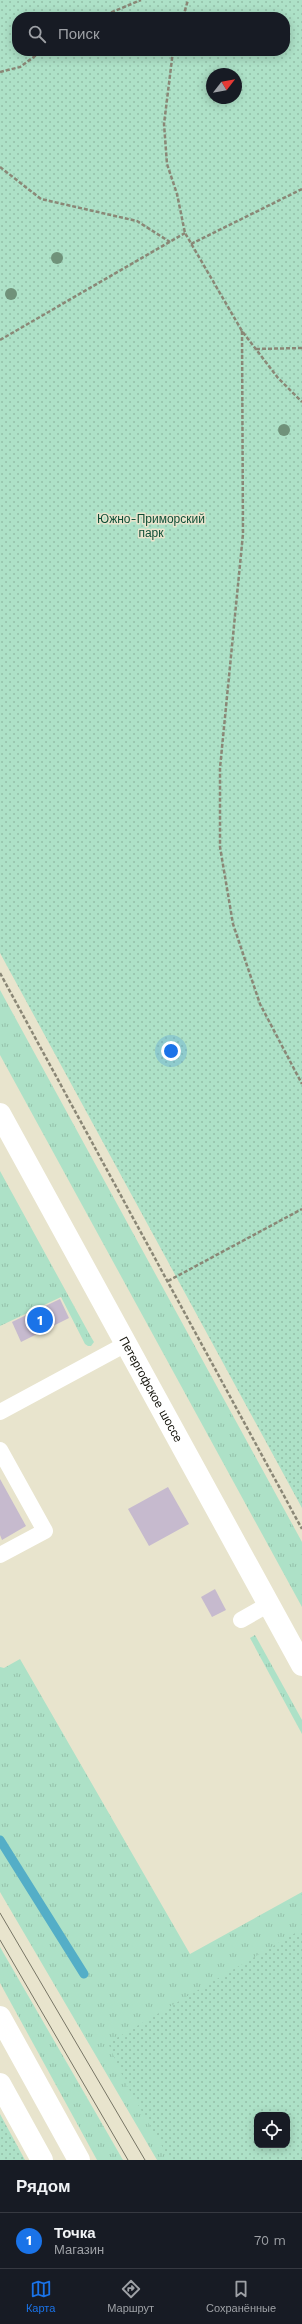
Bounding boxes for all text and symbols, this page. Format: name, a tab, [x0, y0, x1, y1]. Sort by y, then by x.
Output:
search box	[12, 12, 290, 56]
icon: search	[26, 23, 48, 45]
text: Поиск	[58, 25, 100, 43]
north arrow	[206, 68, 242, 104]
park label: Южно-Приморский парк	[97, 512, 205, 540]
your location	[161, 1041, 181, 1061]
pin: 1	[27, 1305, 53, 1335]
street label: Петергофское шоссе	[116, 1334, 186, 1445]
map controls	[254, 2112, 290, 2148]
button: locate	[254, 2112, 290, 2148]
text: Рядом	[16, 2176, 71, 2196]
text: Точка	[54, 2224, 96, 2242]
text: 1	[26, 2233, 32, 2248]
text: 70 m	[254, 2233, 286, 2248]
text: Магазин	[54, 2242, 104, 2257]
tab: Карта	[26, 2278, 55, 2315]
tab: Маршрут	[107, 2278, 154, 2315]
tab: Сохранённые	[206, 2278, 276, 2315]

